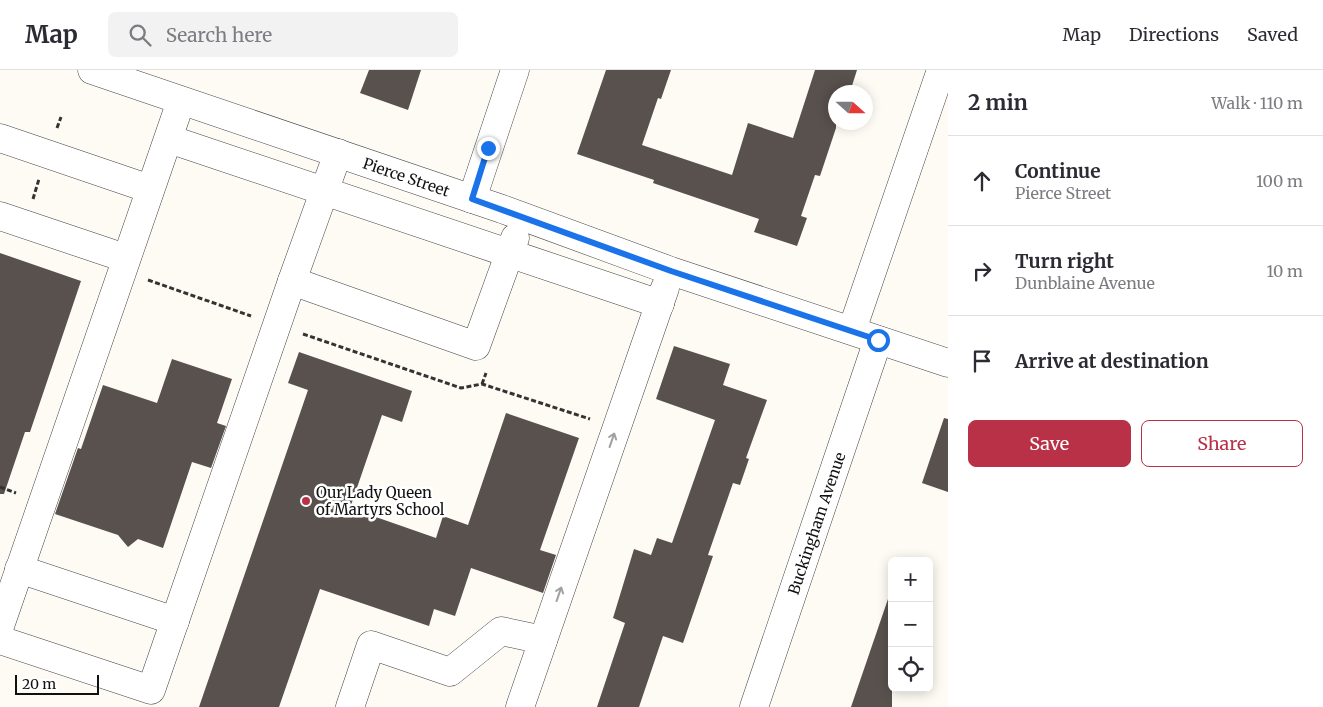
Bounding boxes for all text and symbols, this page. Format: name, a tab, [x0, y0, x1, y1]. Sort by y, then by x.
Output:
search box	[108, 12, 458, 57]
text: Map	[25, 19, 78, 50]
icon: search	[126, 21, 154, 49]
text: Search here	[166, 23, 272, 47]
text: Map	[1063, 23, 1101, 46]
text: Directions	[1129, 23, 1219, 46]
text: Saved	[1247, 23, 1298, 46]
north arrow	[828, 85, 873, 130]
text: 2 min	[968, 89, 1028, 116]
text: Walk · 110 m	[1211, 93, 1303, 113]
route end	[477, 137, 500, 160]
street label: Pierce Street	[361, 153, 452, 200]
text: Continue	[1015, 159, 1101, 183]
icon: ahead	[968, 167, 996, 195]
text: 100 m	[1256, 171, 1303, 191]
text: Pierce Street	[1015, 183, 1111, 203]
text: Turn right	[1015, 249, 1114, 273]
icon: right	[968, 257, 996, 285]
text: 10 m	[1266, 261, 1303, 281]
text: Dunblaine Avenue	[1015, 273, 1155, 293]
route start	[867, 329, 890, 352]
icon: arrive	[968, 347, 996, 375]
text: Arrive at destination	[1015, 349, 1209, 373]
button: Save	[968, 420, 1131, 467]
button: Share	[1141, 420, 1303, 467]
one-way arrow	[608, 433, 617, 448]
street label: Buckingham Avenue	[783, 449, 849, 597]
place label: Our Lady Queen of Martyrs School	[316, 483, 445, 519]
marker: Our Lady Queen of Martyrs School	[300, 495, 312, 507]
map controls	[888, 557, 933, 692]
button: +	[888, 557, 933, 602]
one-way arrow	[555, 586, 564, 602]
button: −	[888, 602, 933, 647]
button: locate	[888, 647, 933, 692]
scale bar	[15, 672, 99, 695]
text: 20 m	[22, 675, 56, 693]

